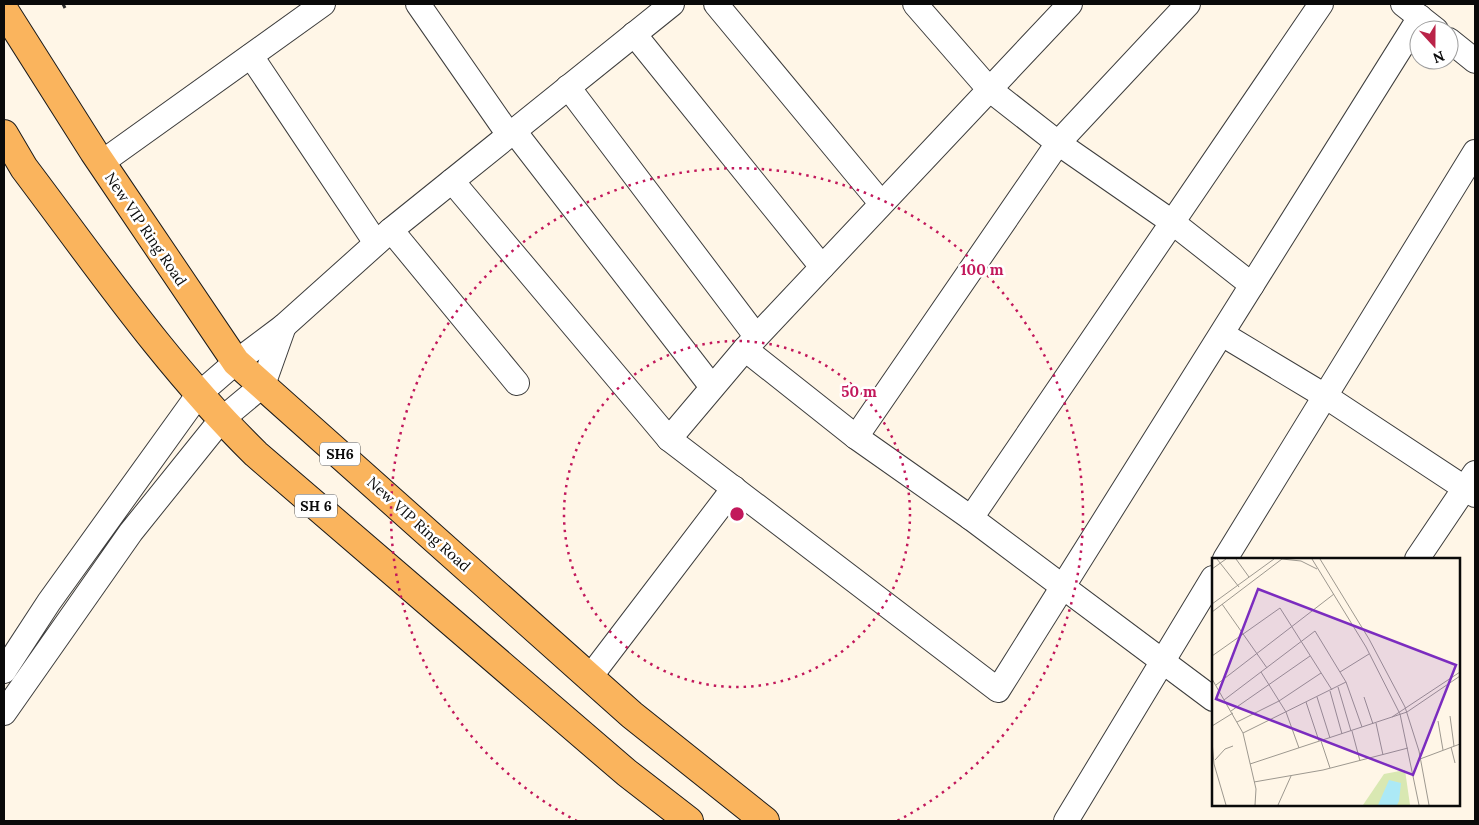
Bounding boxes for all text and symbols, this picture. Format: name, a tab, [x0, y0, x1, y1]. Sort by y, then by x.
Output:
north arrow	[1409, 20, 1459, 70]
text: N	[1430, 47, 1447, 68]
street label: New VIP Ring Road	[101, 169, 191, 289]
text: 100 m	[961, 260, 1004, 279]
text: 50 m	[841, 382, 877, 401]
road number: SH6	[320, 442, 360, 466]
street label: New VIP Ring Road	[363, 472, 475, 576]
road number: SH 6	[295, 494, 337, 518]
centre of rings	[728, 505, 746, 523]
inset map	[1212, 558, 1459, 805]

